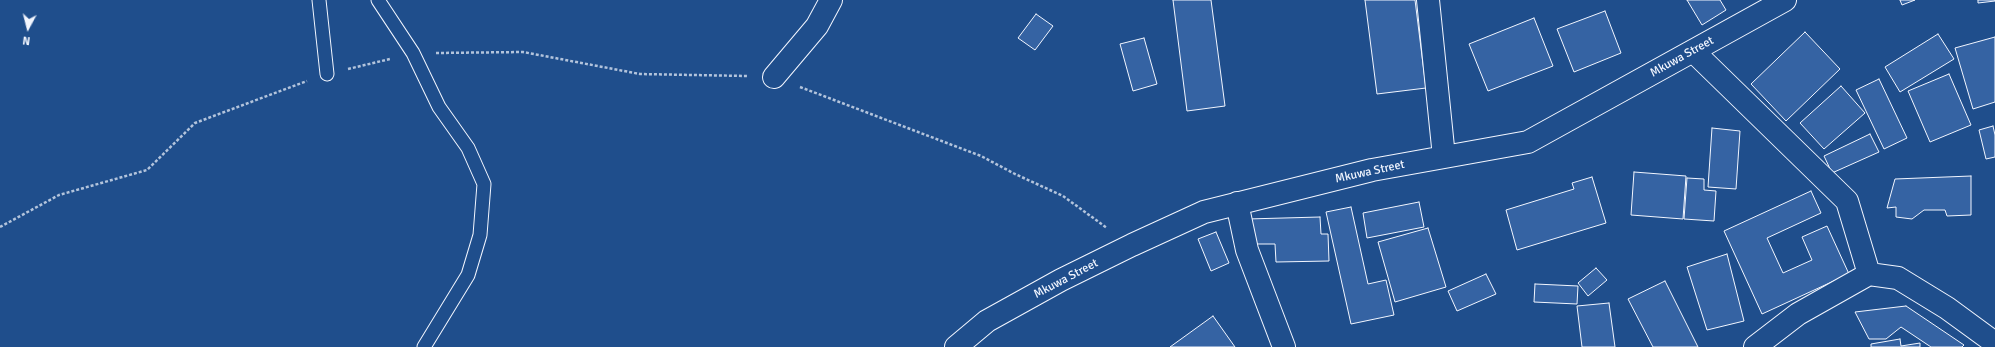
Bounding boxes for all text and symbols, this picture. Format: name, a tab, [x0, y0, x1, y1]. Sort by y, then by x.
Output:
north arrow	[8, 8, 48, 48]
text: N	[22, 33, 31, 47]
street label: Mkuwa Street	[1648, 34, 1716, 80]
street label: Mkuwa Street	[1334, 158, 1406, 186]
street label: Mkuwa Street	[1031, 256, 1101, 302]

